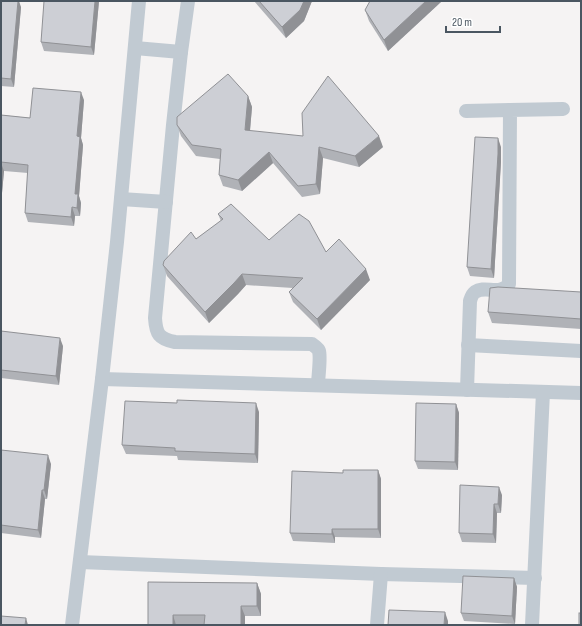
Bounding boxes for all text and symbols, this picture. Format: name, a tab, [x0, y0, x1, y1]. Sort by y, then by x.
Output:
scale bar	[446, 8, 500, 34]
text: 20 m	[452, 15, 472, 30]

